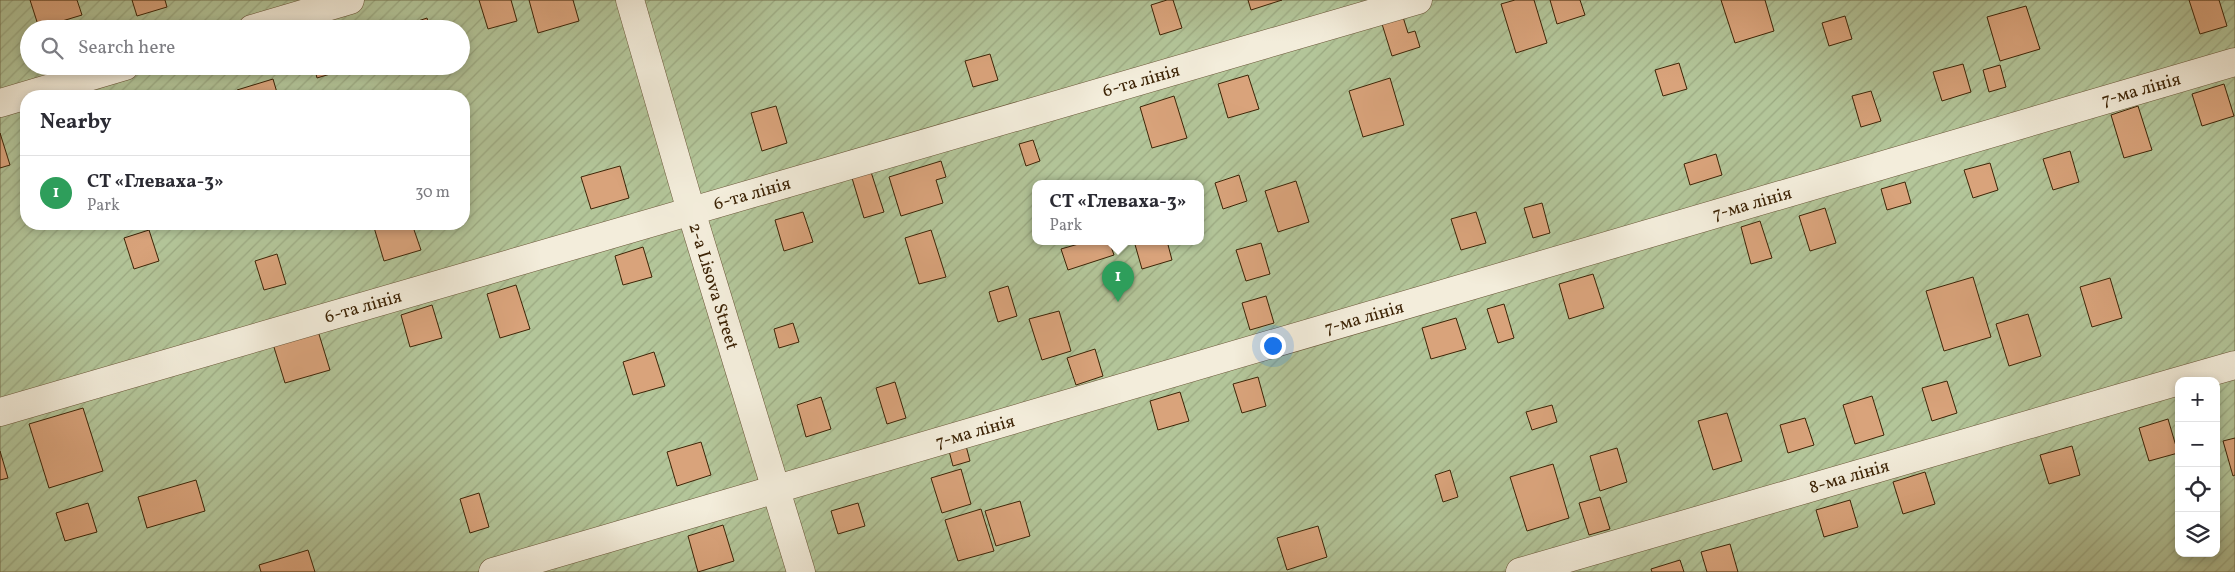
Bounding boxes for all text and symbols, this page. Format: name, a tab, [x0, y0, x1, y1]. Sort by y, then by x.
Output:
search box	[20, 20, 470, 75]
icon: search	[38, 34, 66, 62]
text: Search here	[78, 35, 175, 61]
street label: 6-та лінія	[1100, 58, 1183, 104]
street label: 7-ма лінія	[2099, 67, 2184, 114]
text: Nearby	[40, 108, 111, 137]
text: СТ «Глеваха-3»	[87, 169, 224, 195]
street label: 6-та лінія	[711, 171, 794, 217]
popup	[1032, 180, 1204, 245]
street label: 7-ма лінія	[1710, 181, 1795, 228]
text: 1	[53, 182, 59, 204]
text: 30 m	[415, 182, 450, 204]
text: СТ «Глеваха-3»	[1050, 189, 1186, 215]
text: Park	[87, 195, 120, 217]
text: Park	[1050, 215, 1082, 237]
street label: 2-a Lisova Street	[681, 220, 744, 353]
pin: 1	[1102, 261, 1134, 302]
street label: 6-та лінія	[322, 284, 405, 330]
street label: 7-ма лінія	[1322, 295, 1407, 342]
your location	[1260, 333, 1286, 359]
map controls	[2175, 377, 2220, 557]
button: +	[2175, 377, 2220, 422]
street label: 7-ма лінія	[933, 409, 1018, 456]
button: −	[2175, 422, 2220, 467]
street label: 8-ма лінія	[1806, 454, 1893, 501]
button: locate	[2175, 467, 2220, 512]
button: layers	[2175, 512, 2220, 557]

